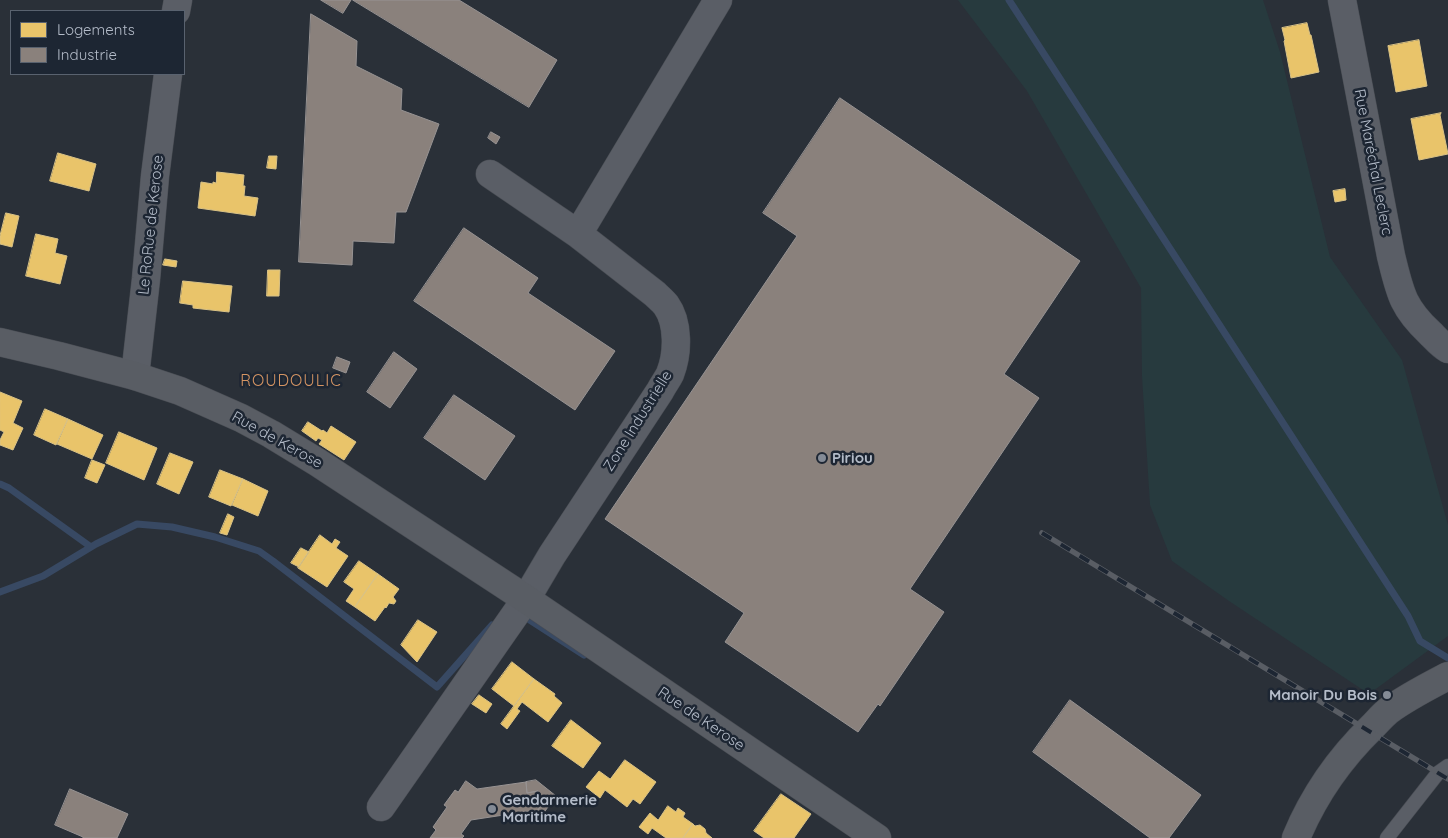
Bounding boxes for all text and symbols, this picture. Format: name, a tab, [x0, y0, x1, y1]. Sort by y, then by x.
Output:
legend	[10, 10, 185, 75]
text: Logements	[57, 20, 135, 39]
text: Industrie	[57, 45, 117, 64]
street label: Rue Maréchal Leclerc	[1350, 87, 1396, 237]
street label: Le RoRue de Kerose	[135, 154, 167, 296]
street label: Zone Industrielle	[600, 367, 676, 475]
district label: ROUDOULIC	[239, 371, 343, 391]
street label: Rue de Kerose	[228, 408, 326, 472]
place label: Piriou	[832, 449, 873, 467]
marker: Piriou	[816, 452, 828, 464]
street label: Rue de Kerose	[654, 683, 748, 755]
place label: Manoir Du Bois	[1269, 686, 1377, 704]
marker: Manoir Du Bois	[1381, 689, 1393, 701]
place label: Gendarmerie Maritime	[502, 791, 597, 826]
marker: Gendarmerie Maritime	[486, 803, 498, 815]

